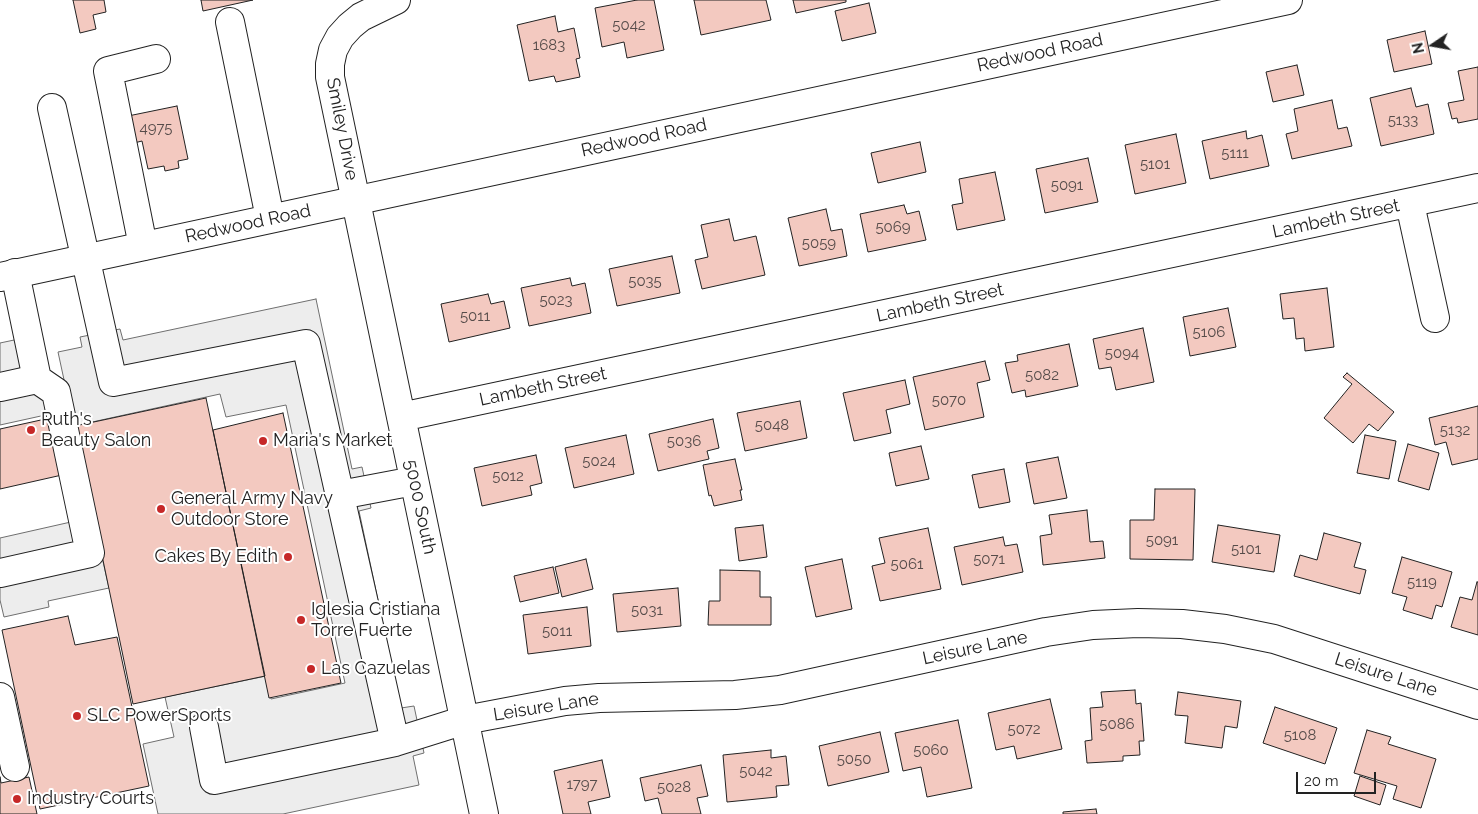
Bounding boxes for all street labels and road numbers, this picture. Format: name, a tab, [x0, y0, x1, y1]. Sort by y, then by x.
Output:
street label: Redwood Road	[975, 29, 1105, 77]
street label: Smiley Drive	[321, 76, 363, 182]
street label: Redwood Road	[579, 114, 709, 162]
street label: Lambeth Street	[1270, 195, 1402, 243]
street label: Redwood Road	[183, 200, 313, 248]
street label: Lambeth Street	[874, 279, 1006, 327]
street label: Lambeth Street	[477, 363, 609, 411]
street label: 5000 South	[399, 458, 441, 556]
street label: Leisure Lane	[921, 626, 1029, 670]
street label: Leisure Lane	[1332, 648, 1440, 702]
street label: Leisure Lane	[492, 688, 600, 726]

